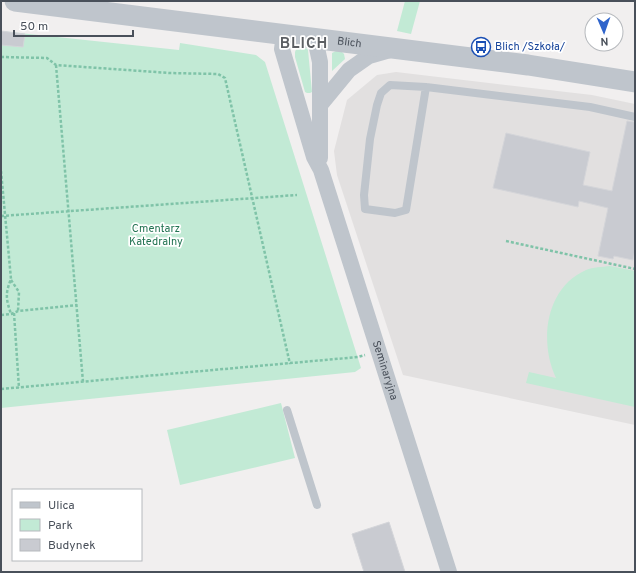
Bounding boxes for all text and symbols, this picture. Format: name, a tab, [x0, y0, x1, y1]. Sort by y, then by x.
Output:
scale bar	[14, 12, 133, 38]
north arrow	[584, 12, 624, 52]
text: 50 m	[20, 19, 48, 35]
street label: Blich	[336, 34, 362, 51]
text: N	[600, 34, 609, 48]
district label: BLICH	[280, 35, 328, 54]
bus stop icon: Blich /Szkoła/	[470, 36, 492, 58]
place label: Blich /Szkoła/	[495, 40, 566, 54]
park label: Cmentarz Katedralny	[129, 222, 183, 249]
street label: Seminaryjna	[369, 339, 401, 402]
legend	[12, 489, 142, 561]
text: Ulica	[48, 498, 75, 514]
text: Park	[48, 518, 73, 534]
text: Budynek	[48, 538, 96, 554]

